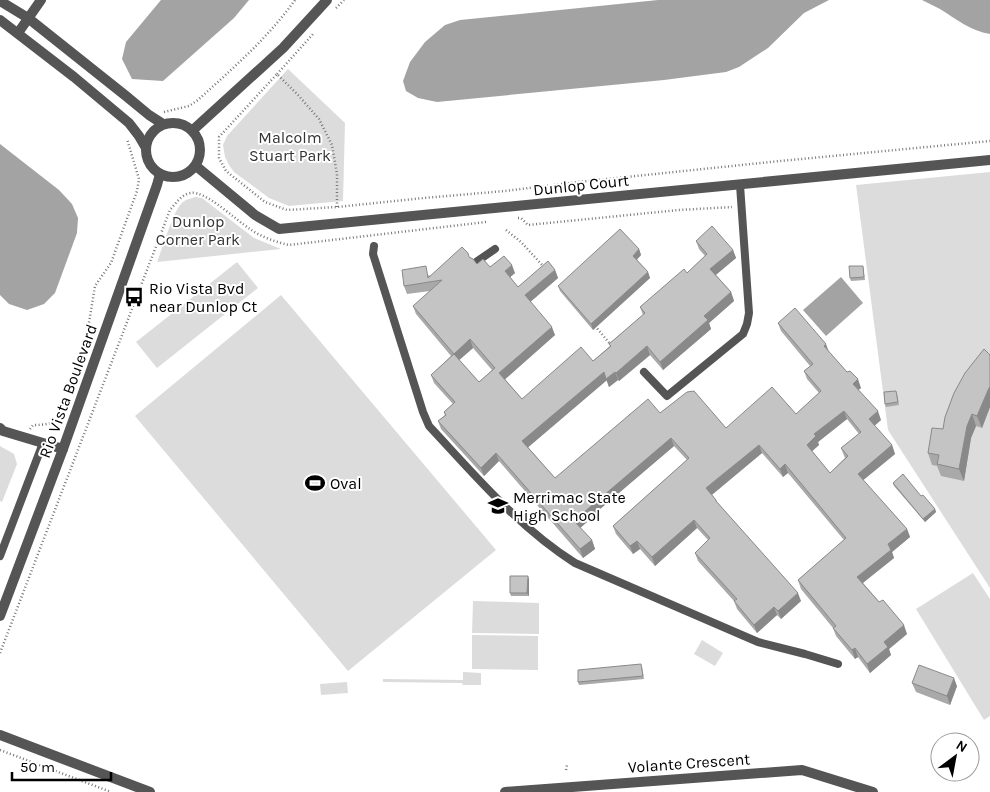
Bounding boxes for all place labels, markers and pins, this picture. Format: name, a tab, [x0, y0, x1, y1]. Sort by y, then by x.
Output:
place label: Rio Vista Bvd near Dunlop Ct	[149, 279, 257, 316]
bus stop icon: Rio Vista Bvd near Dunlop Ct	[123, 286, 145, 308]
sports icon: Oval	[304, 472, 326, 494]
place label: Oval	[330, 474, 362, 493]
place label: Merrimac State High School	[513, 488, 626, 525]
school or university icon: Merrimac State High School	[487, 495, 509, 517]

